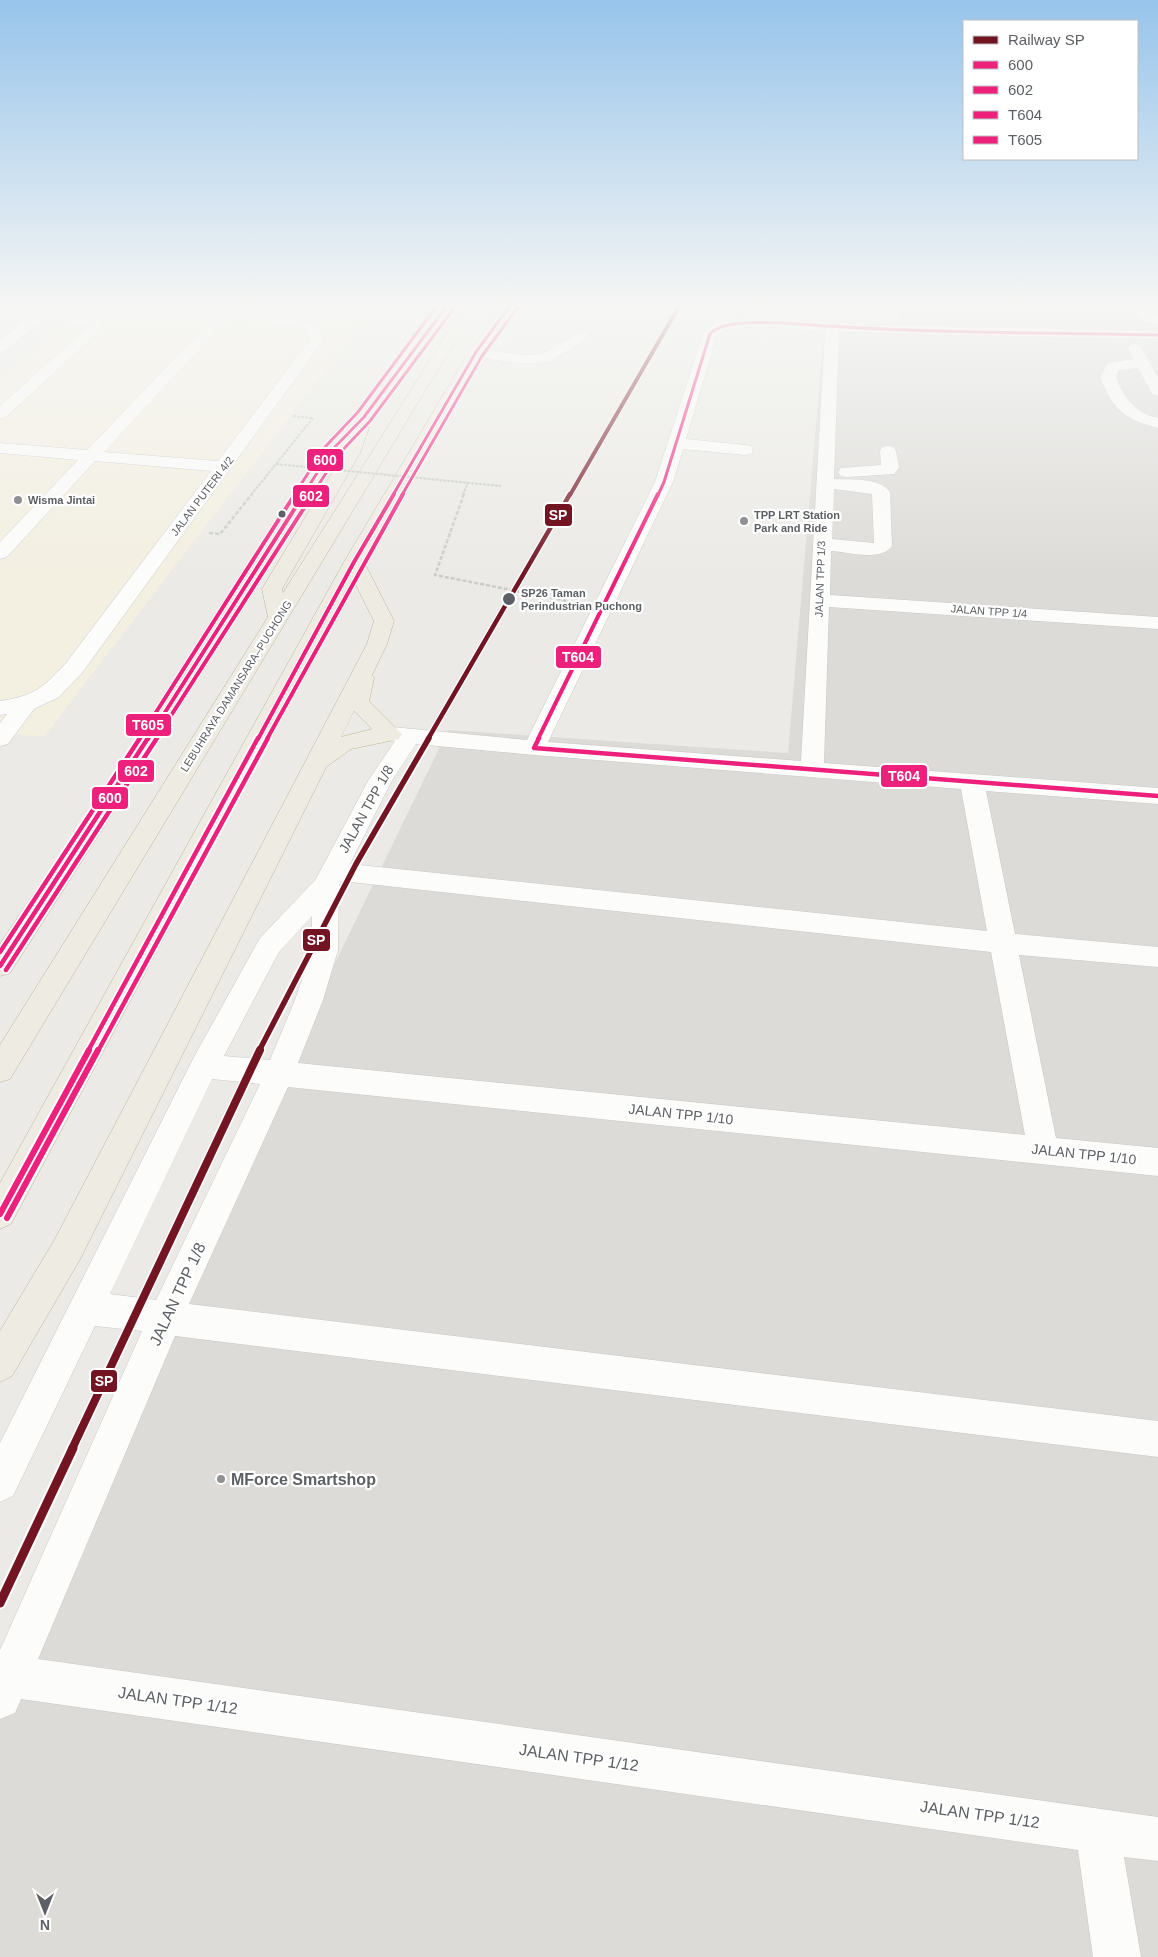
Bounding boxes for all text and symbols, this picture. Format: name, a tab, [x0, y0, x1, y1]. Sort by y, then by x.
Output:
legend	[963, 20, 1138, 160]
text: Railway SP	[1008, 31, 1085, 48]
text: 600	[1008, 56, 1033, 73]
text: 602	[1008, 81, 1033, 98]
text: T604	[1008, 106, 1042, 123]
text: T605	[1008, 131, 1042, 148]
line badge: 600	[306, 448, 344, 472]
text: 600	[313, 452, 337, 468]
street label: JALAN PUTERI 4/2	[168, 454, 236, 538]
line badge: 602	[292, 484, 330, 508]
text: 602	[299, 488, 323, 504]
marker: Wisma Jintai	[12, 494, 24, 506]
place label: Wisma Jintai	[28, 494, 95, 506]
line badge: SP	[544, 503, 573, 527]
text: SP	[549, 507, 567, 523]
unlabelled marker	[277, 509, 287, 519]
place label: TPP LRT Station Park and Ride	[754, 509, 840, 534]
marker: TPP LRT Station Park and Ride	[738, 515, 750, 527]
street label: JALAN TPP 1/3	[813, 540, 827, 618]
place label: SP26 Taman Perindustrian Puchong	[521, 587, 642, 612]
marker: SP26 Taman Perindustrian Puchong	[501, 591, 517, 607]
street label: LEBUHRAYA DAMANSARA–PUCHONG	[178, 598, 294, 774]
street label: JALAN TPP 1/4	[950, 602, 1028, 620]
line badge: T604	[555, 645, 602, 669]
text: T604	[562, 649, 594, 665]
line badge: T605	[125, 713, 172, 737]
text: T605	[132, 717, 164, 733]
line badge: 602	[117, 759, 155, 783]
street label: JALAN TPP 1/8	[335, 762, 397, 856]
text: 602	[124, 763, 148, 779]
line badge: T604	[880, 764, 928, 788]
text: T604	[888, 768, 920, 784]
line badge: 600	[91, 786, 129, 810]
text: 600	[98, 790, 122, 806]
line badge: SP	[302, 928, 331, 952]
text: SP	[307, 932, 325, 948]
street label: JALAN TPP 1/10	[628, 1101, 734, 1127]
street label: JALAN TPP 1/10	[1031, 1141, 1137, 1167]
street label: JALAN TPP 1/8	[146, 1240, 209, 1348]
line badge: SP	[90, 1369, 118, 1393]
text: SP	[95, 1373, 113, 1389]
place label: MForce Smartshop	[231, 1471, 376, 1488]
marker: MForce Smartshop	[215, 1473, 227, 1485]
street label: JALAN TPP 1/12	[117, 1684, 239, 1717]
street label: JALAN TPP 1/12	[518, 1741, 640, 1774]
street label: JALAN TPP 1/12	[919, 1798, 1041, 1831]
north arrow	[20, 1887, 70, 1937]
text: N	[40, 1917, 50, 1933]

